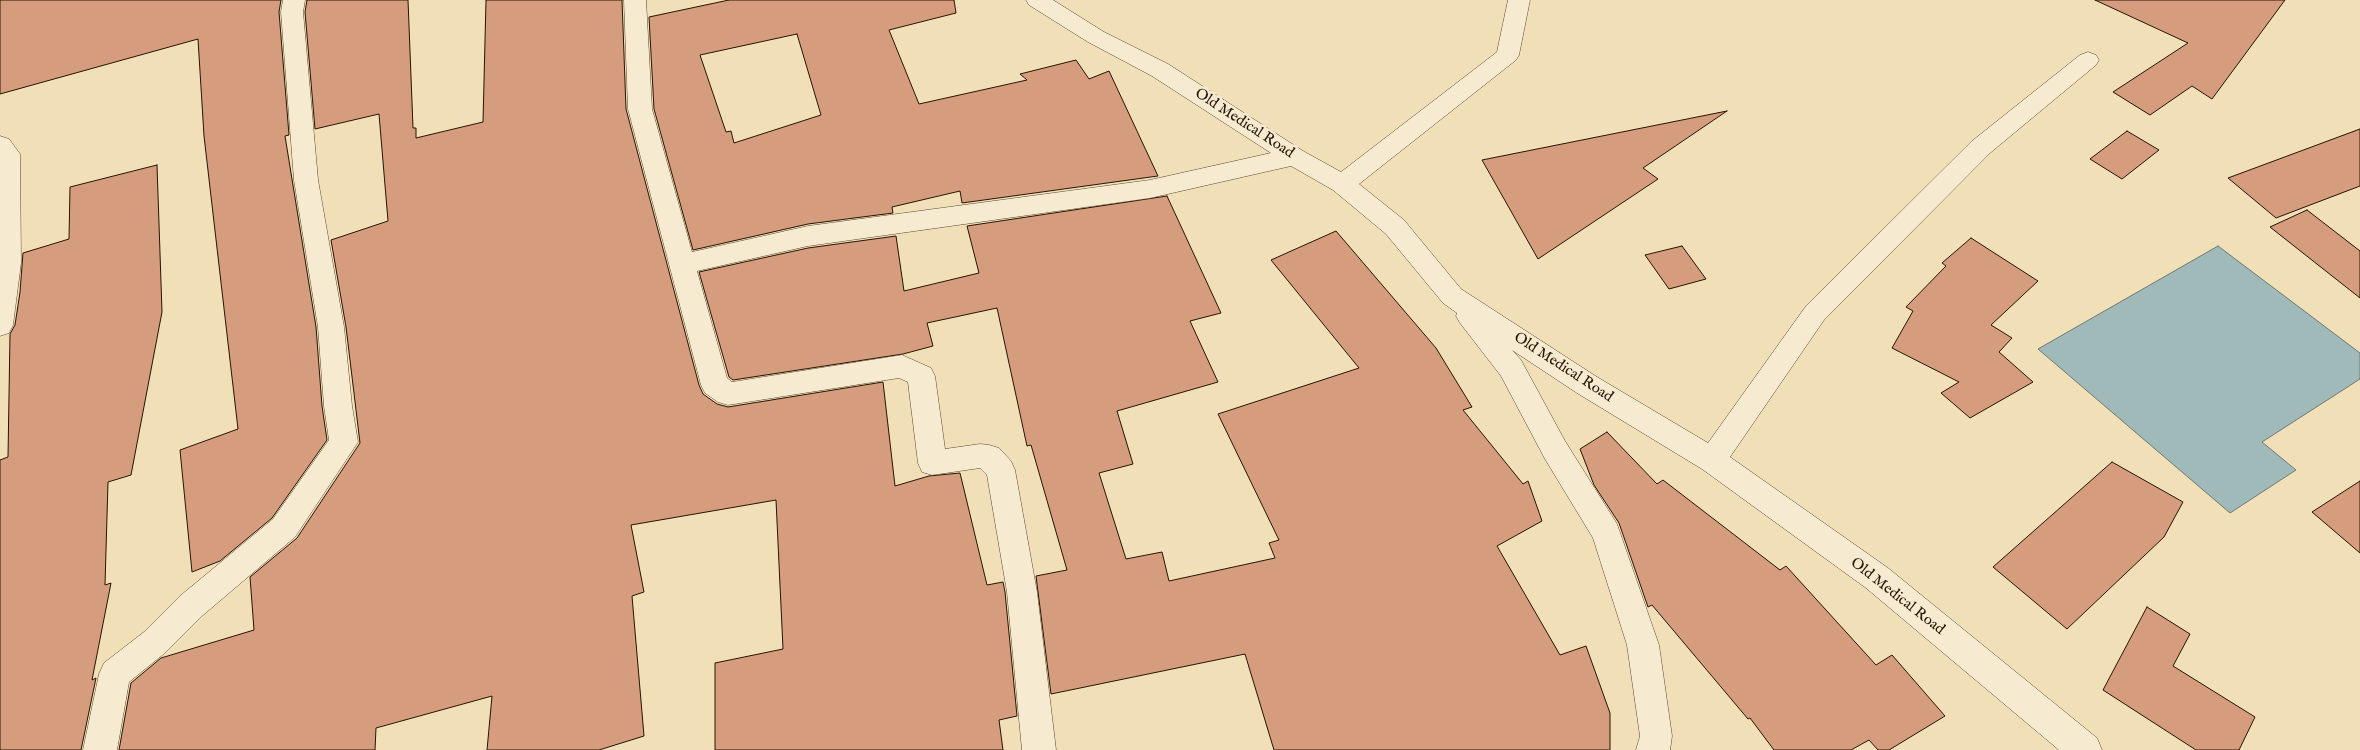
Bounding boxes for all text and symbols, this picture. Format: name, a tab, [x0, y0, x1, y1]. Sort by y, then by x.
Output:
street label: Old Medical Road	[1191, 85, 1297, 163]
street label: Old Medical Road	[1510, 329, 1616, 407]
street label: Old Medical Road	[1846, 555, 1948, 639]

